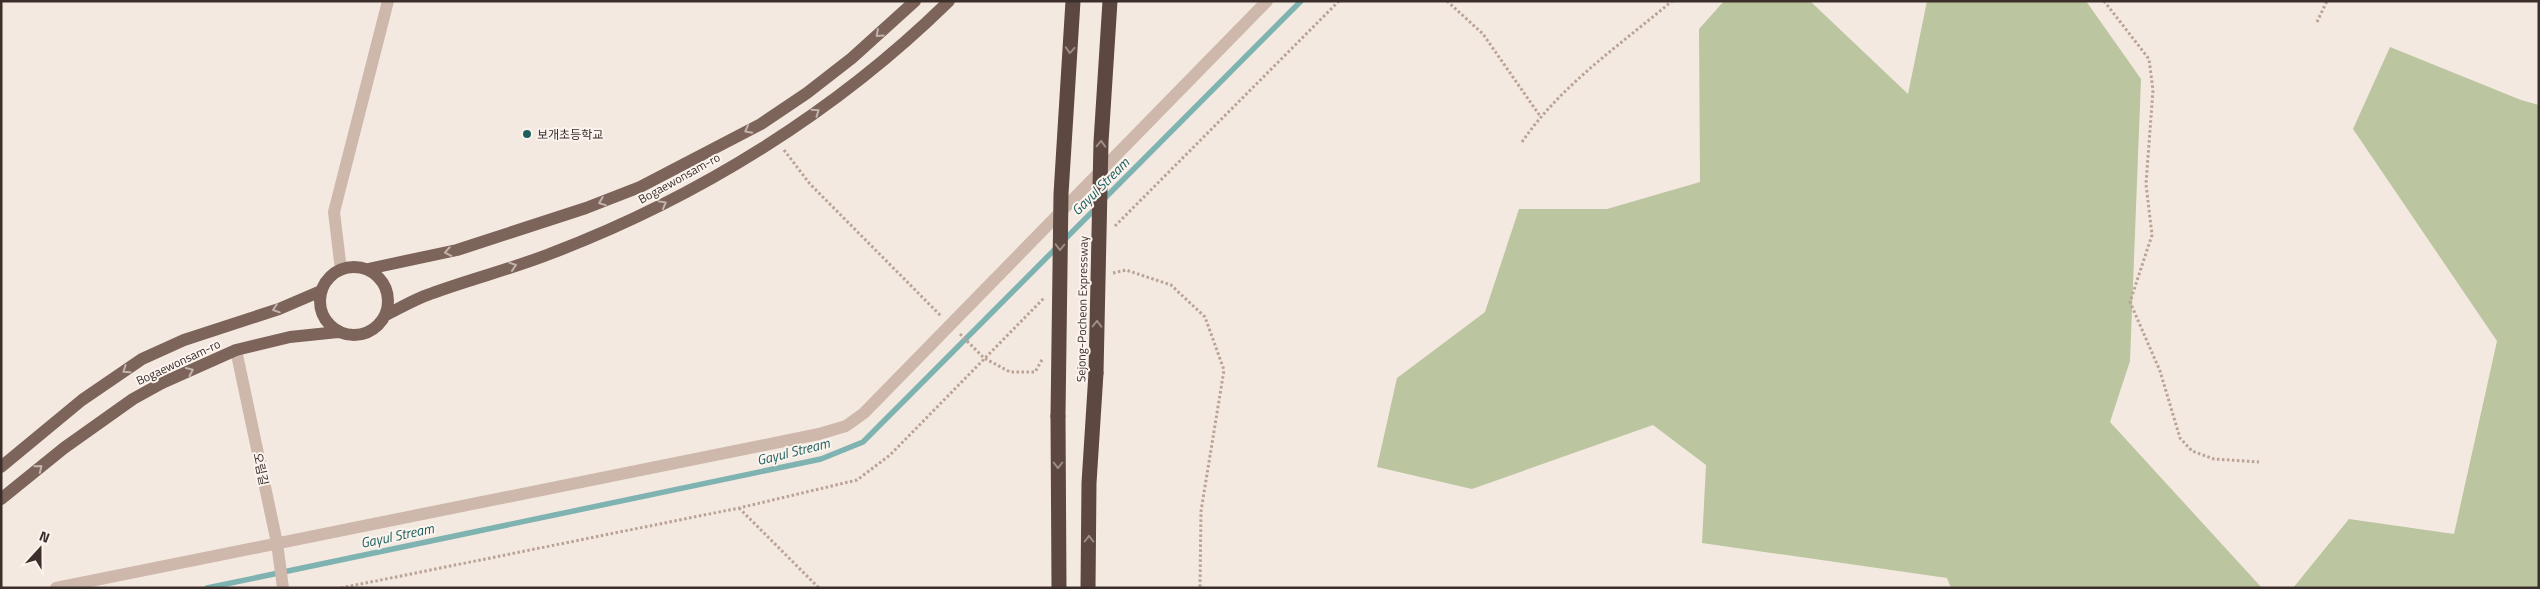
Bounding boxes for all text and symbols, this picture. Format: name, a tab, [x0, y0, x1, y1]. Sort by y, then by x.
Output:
one-way arrow	[875, 28, 884, 37]
one-way arrow	[1064, 46, 1075, 54]
one-way arrow	[810, 109, 819, 118]
one-way arrow	[745, 124, 754, 134]
place label: 보개초등학교	[537, 125, 603, 144]
marker: 보개초등학교	[521, 128, 533, 140]
one-way arrow	[1096, 140, 1107, 148]
street label: Bogaewonsam-ro	[635, 148, 723, 208]
water label: Gayul Stream	[1066, 151, 1135, 220]
one-way arrow	[599, 196, 607, 206]
one-way arrow	[657, 200, 666, 210]
street label: Sejong-Pocheon Expressway	[1071, 236, 1093, 382]
one-way arrow	[1055, 244, 1065, 251]
one-way arrow	[444, 246, 452, 257]
one-way arrow	[508, 262, 516, 272]
one-way arrow	[272, 304, 280, 314]
one-way arrow	[1092, 320, 1102, 328]
street label: Bogaewonsam-ro	[133, 334, 223, 390]
one-way arrow	[122, 364, 131, 373]
one-way arrow	[185, 366, 194, 377]
water label: Gayul Stream	[754, 432, 833, 470]
street label: 오림길	[248, 451, 274, 487]
one-way arrow	[1053, 462, 1063, 469]
one-way arrow	[33, 466, 42, 474]
water label: Gayul Stream	[358, 517, 437, 553]
north arrow	[15, 524, 65, 574]
text: N	[37, 525, 53, 548]
one-way arrow	[1083, 535, 1094, 543]

